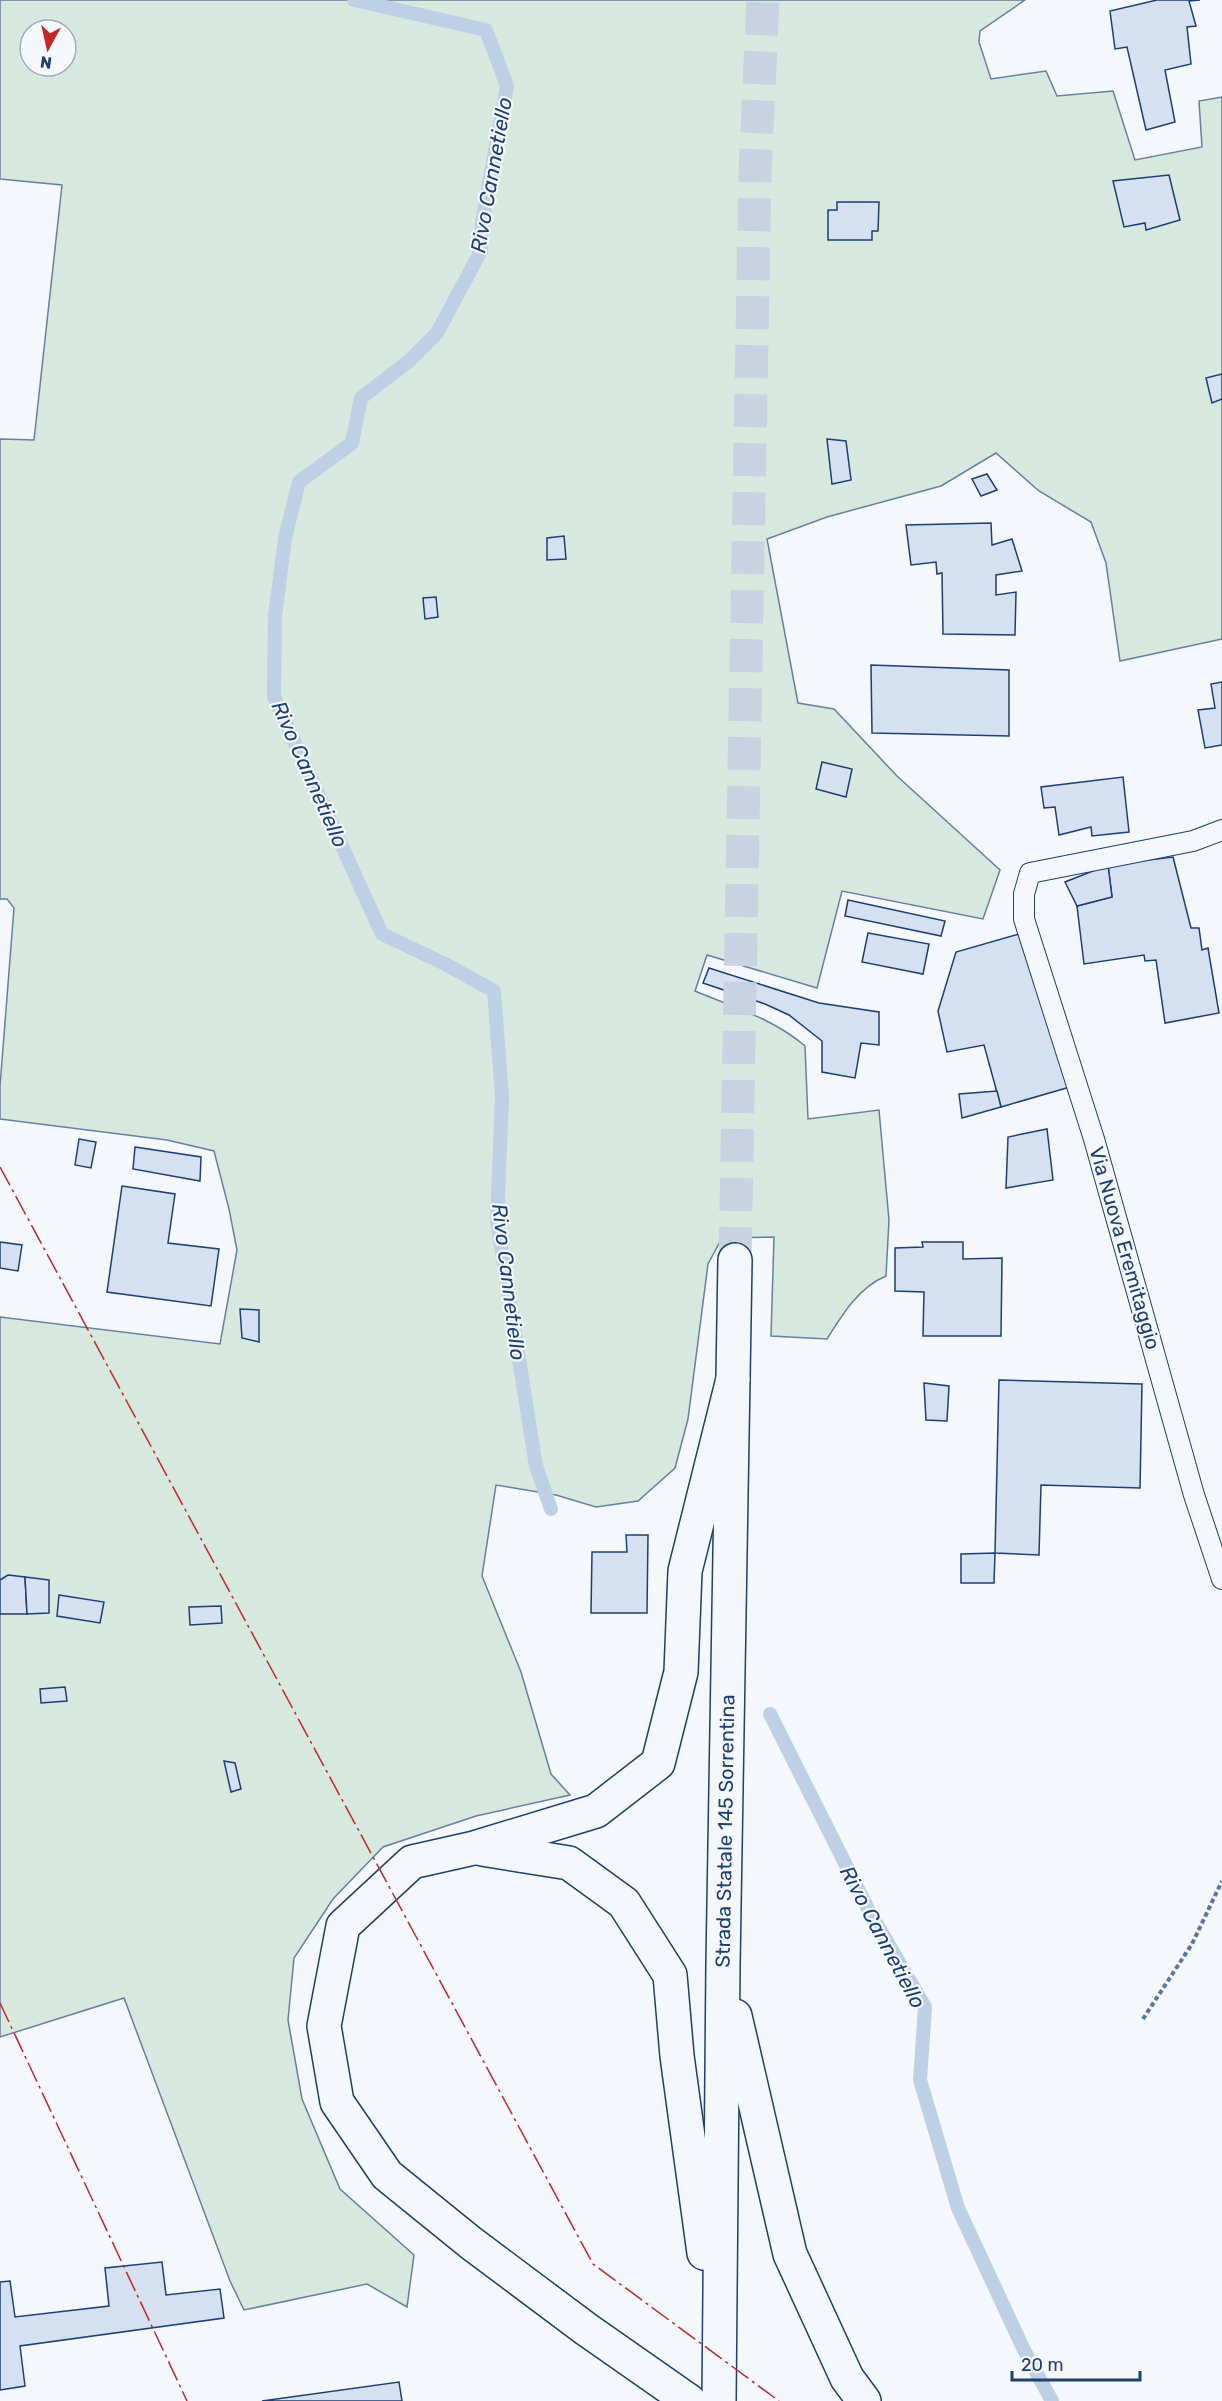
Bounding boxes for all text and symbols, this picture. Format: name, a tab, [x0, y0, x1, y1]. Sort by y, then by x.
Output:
north arrow	[18, 18, 78, 78]
text: N	[39, 52, 53, 73]
water label: Rivo Cannetiello	[465, 95, 517, 255]
water label: Rivo Cannetiello	[266, 697, 354, 851]
street label: Via Nuova Eremitaggio	[1085, 1144, 1165, 1352]
water label: Rivo Cannetiello	[487, 1202, 531, 1362]
street label: Strada Statale 145 Sorrentina	[711, 1694, 739, 1968]
water label: Rivo Cannetiello	[835, 1861, 931, 2013]
scale bar	[1012, 2344, 1140, 2382]
text: 20 m	[1021, 2354, 1063, 2376]

